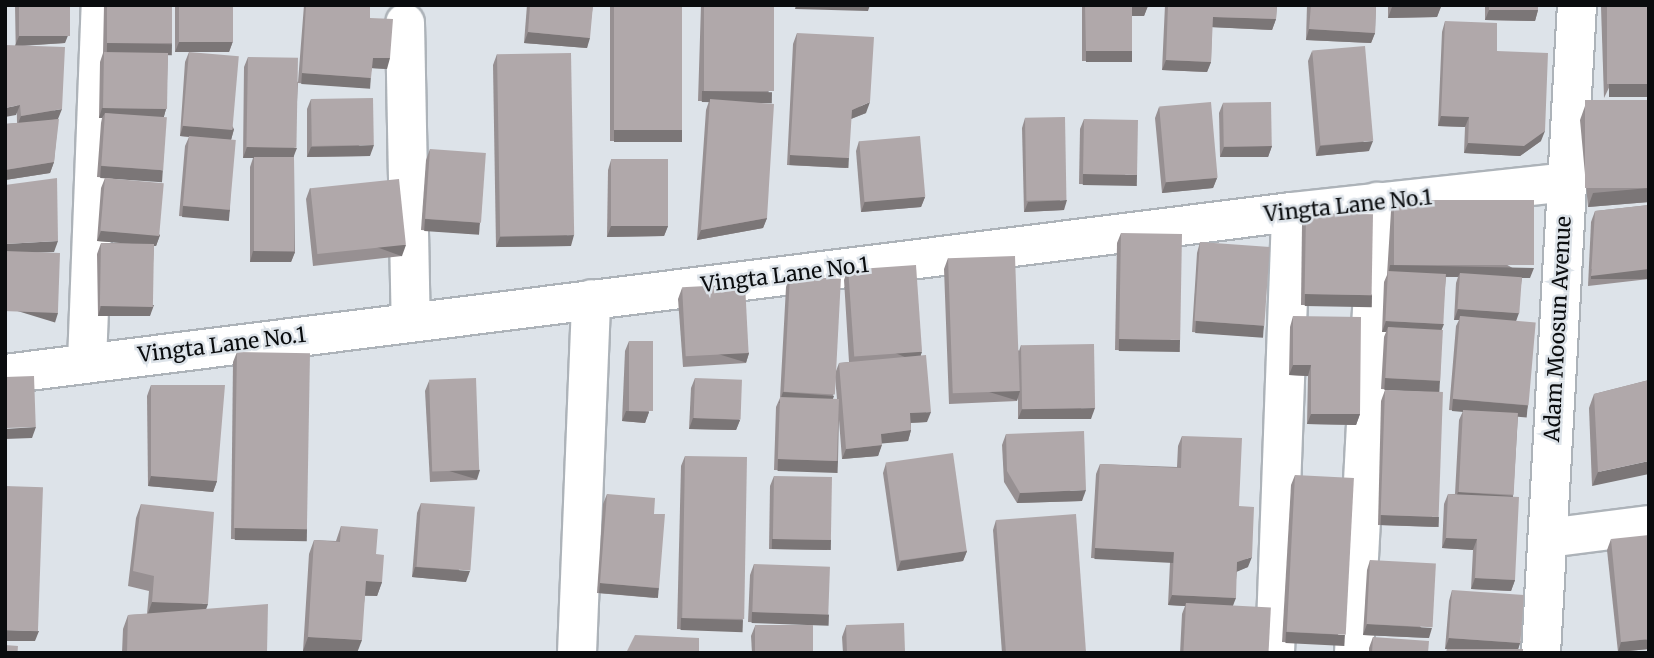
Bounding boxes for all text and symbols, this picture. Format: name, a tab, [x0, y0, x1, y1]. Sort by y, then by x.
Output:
street label: Vingta Lane No.1	[1263, 185, 1433, 227]
street label: Adam Moosun Avenue	[1539, 215, 1577, 443]
street label: Vingta Lane No.1	[700, 252, 870, 298]
street label: Vingta Lane No.1	[137, 322, 307, 368]

